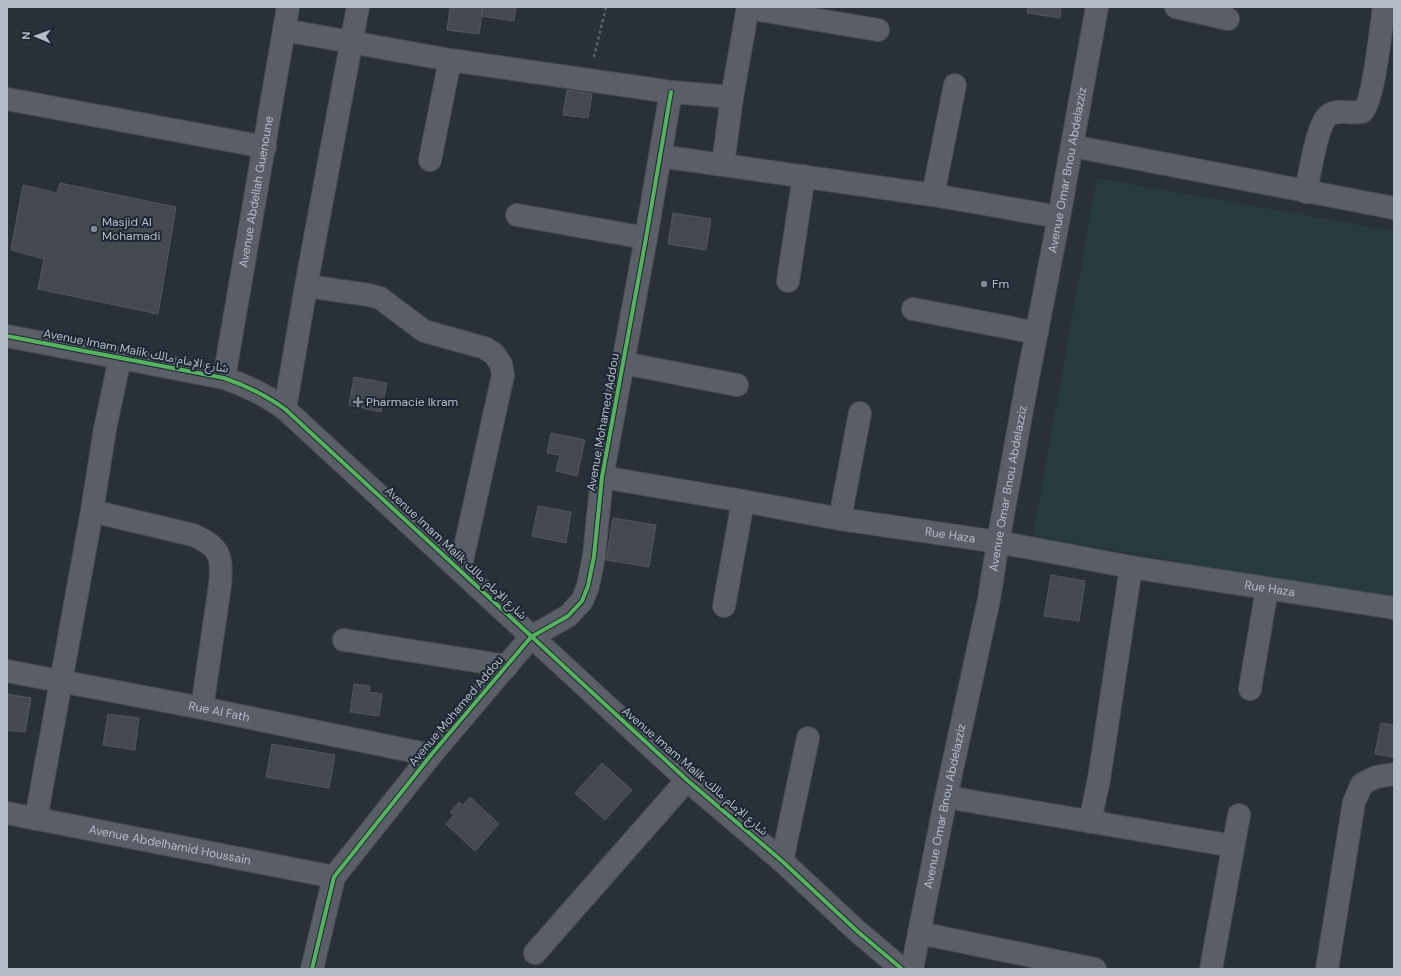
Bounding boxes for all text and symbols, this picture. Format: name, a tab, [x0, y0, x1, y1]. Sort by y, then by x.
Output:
north arrow	[16, 16, 56, 56]
text: N	[19, 31, 33, 40]
street label: Avenue Omar Bnou Abdelazziz	[1044, 86, 1090, 254]
street label: Avenue Abdellah Guenoune	[235, 115, 277, 269]
place label: Masjid Al Mohamadi	[102, 214, 160, 244]
marker: Masjid Al Mohamadi	[89, 224, 99, 234]
place label: Fm	[992, 276, 1009, 292]
marker: Fm	[979, 279, 989, 289]
street label: Avenue Imam Malik شارع الإمام مالك	[42, 325, 230, 378]
street label: Avenue Mohamed Addou	[583, 352, 623, 492]
place label: Pharmacie Ikram	[366, 394, 458, 410]
marker: Pharmacie Ikram	[353, 397, 363, 407]
street label: Avenue Omar Bnou Abdelazziz	[985, 404, 1031, 573]
street label: Avenue Imam Malik شارع الإمام مالك	[381, 483, 530, 624]
street label: Rue Haza	[924, 523, 976, 547]
street label: Rue Haza	[1243, 577, 1296, 600]
street label: Avenue Mohamed Addou	[405, 652, 507, 770]
street label: Rue Al Fath	[187, 698, 251, 726]
street label: Avenue Imam Malik شارع الإمام مالك	[618, 703, 771, 840]
street label: Avenue Omar Bnou Abdelazziz	[920, 722, 970, 890]
street label: Avenue Abdelhamid Houssain	[87, 821, 252, 869]

